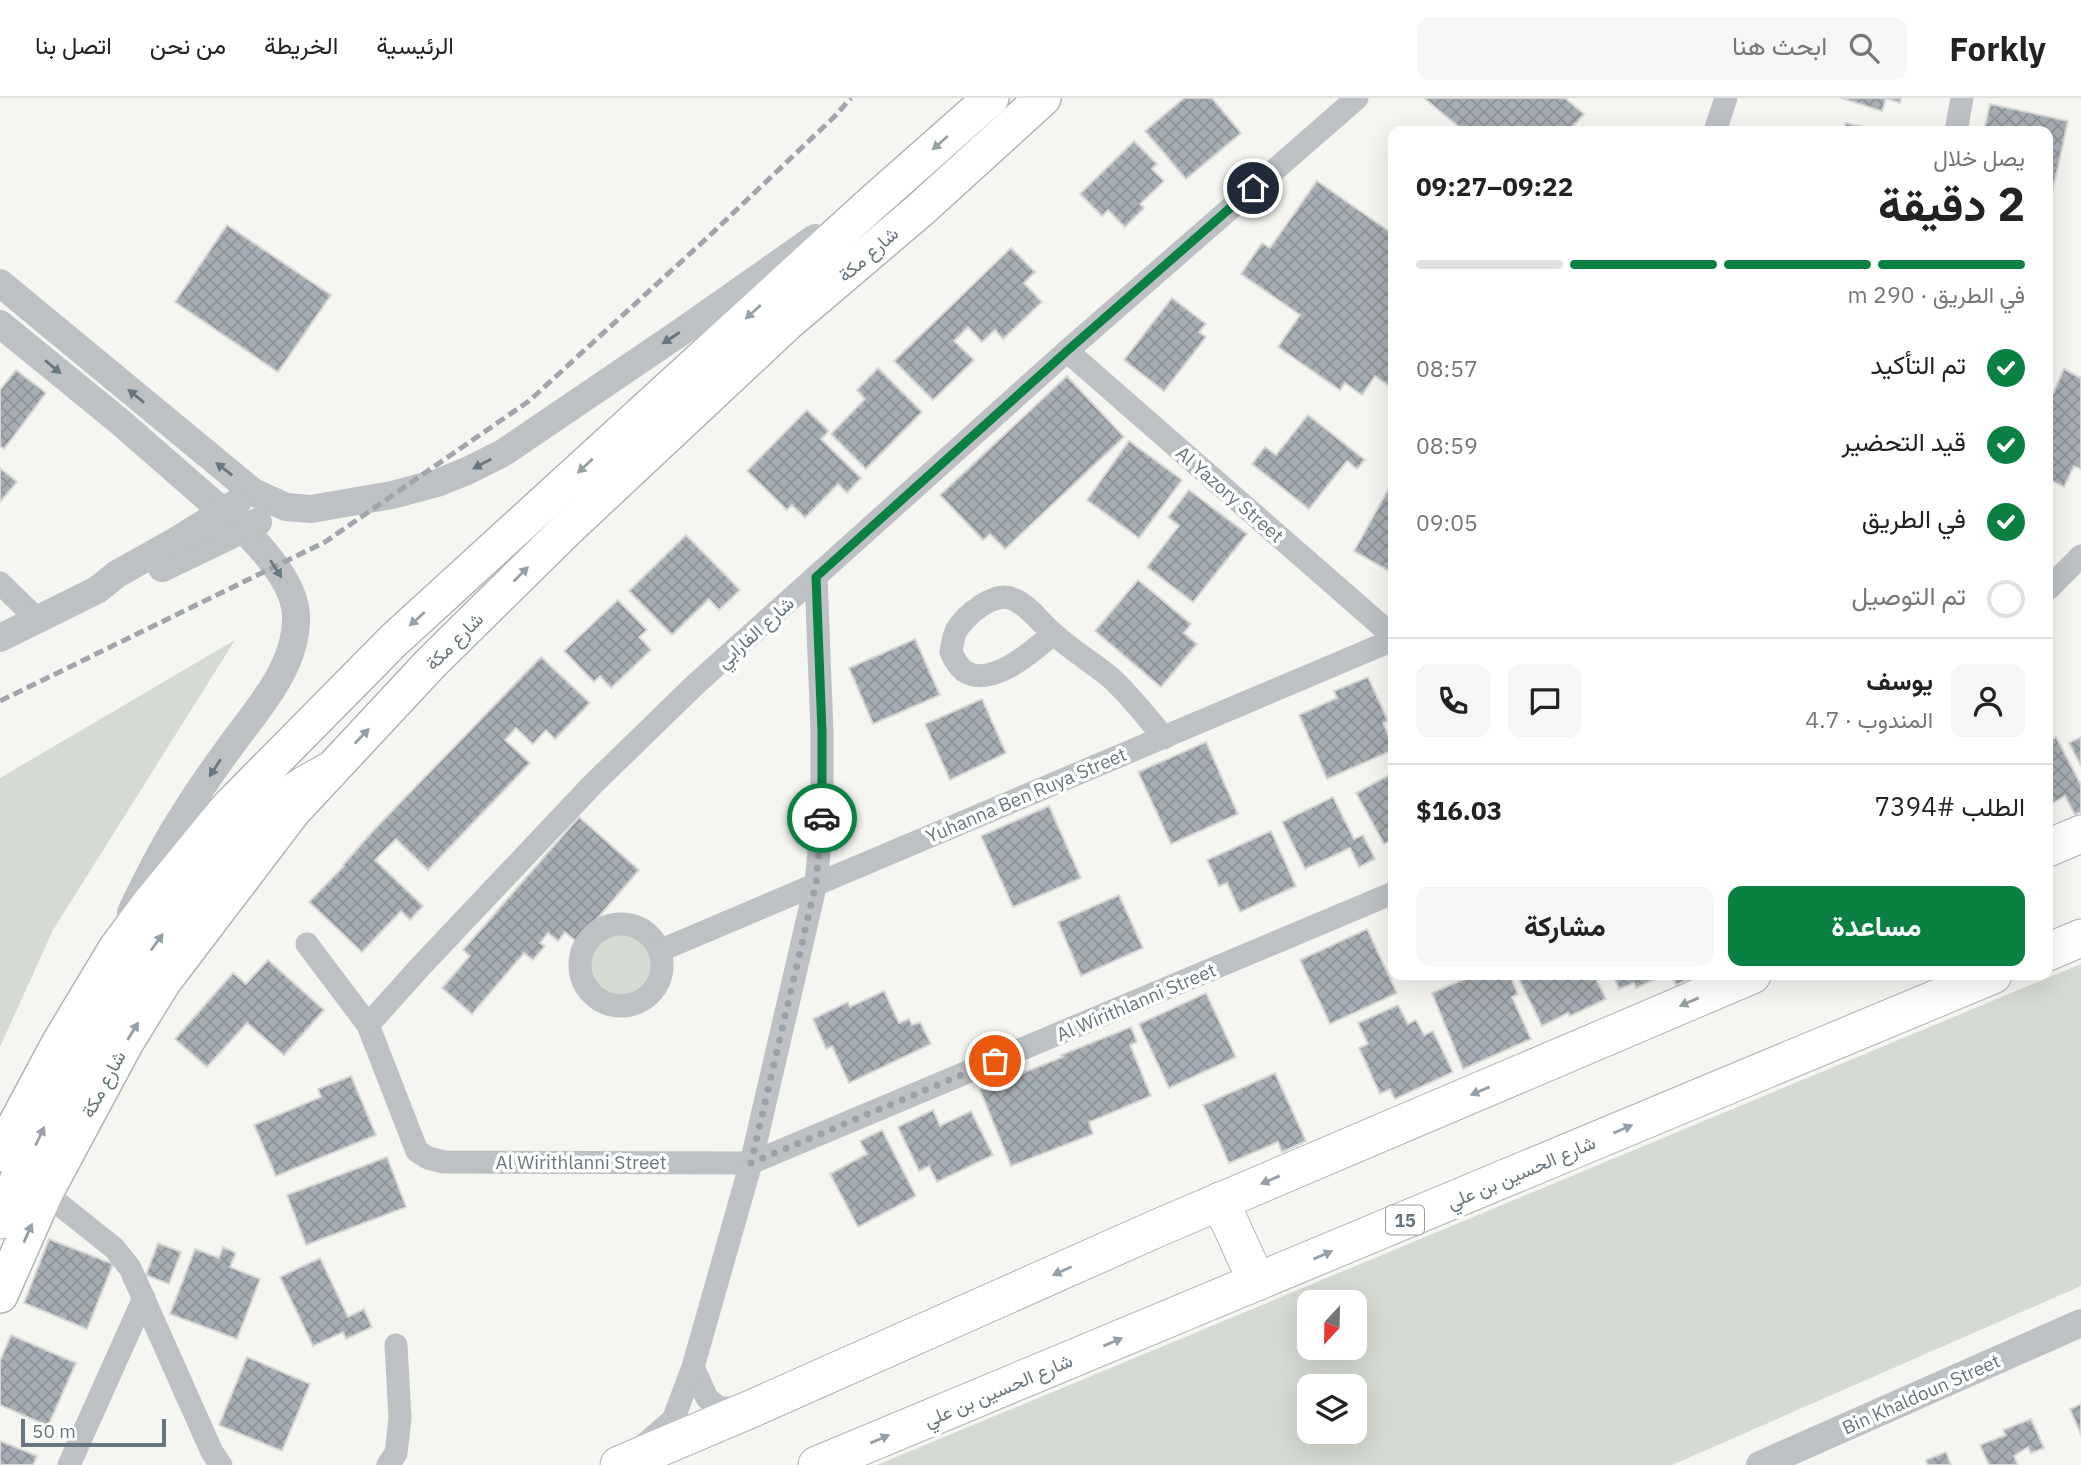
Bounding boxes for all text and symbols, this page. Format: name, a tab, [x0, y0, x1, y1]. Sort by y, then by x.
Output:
search box	[1417, 17, 1907, 80]
text: Forkly	[1949, 27, 2046, 70]
text: ابحث هنا	[1732, 28, 1827, 62]
text: اتصل بنا	[35, 29, 112, 61]
text: من نحن	[150, 29, 226, 61]
text: الخريطة	[264, 29, 338, 61]
text: الرئيسية	[376, 29, 454, 61]
icon: search	[1845, 29, 1883, 67]
one-way arrow	[931, 135, 948, 151]
text: يصل خلال	[1933, 142, 2025, 172]
pin	[1223, 158, 1283, 218]
icon: home	[1234, 169, 1272, 207]
text: 09:22–09:27	[1416, 169, 1573, 203]
text: 2 دقيقة	[1878, 174, 2025, 234]
street label: شارع مكة	[833, 221, 904, 288]
text: في الطريق · 290 m	[1848, 279, 2025, 309]
one-way arrow	[745, 304, 762, 320]
one-way arrow	[662, 332, 681, 345]
text: تم التأكيد	[1870, 347, 1966, 381]
icon: check	[1987, 349, 2025, 387]
text: 08:57	[1416, 353, 1478, 383]
one-way arrow	[45, 359, 62, 374]
one-way arrow	[127, 388, 145, 403]
text: قيد التحضير	[1841, 424, 1966, 458]
icon: check	[1987, 426, 2025, 464]
text: 08:59	[1416, 430, 1478, 460]
street label: Al Yazory Street	[1171, 441, 1289, 547]
one-way arrow	[472, 458, 492, 469]
one-way arrow	[576, 458, 594, 474]
one-way arrow	[215, 461, 233, 476]
text: في الطريق	[1862, 501, 1966, 535]
icon: check	[1987, 503, 2025, 541]
text: 09:05	[1416, 507, 1478, 537]
one-way arrow	[269, 559, 282, 578]
one-way arrow	[513, 565, 530, 582]
text: تم التوصيل	[1852, 578, 1966, 612]
street label: شارع الفارابي	[711, 591, 802, 676]
street label: شارع مكة	[420, 607, 489, 676]
one-way arrow	[409, 611, 426, 627]
text: يوسف	[1866, 663, 1933, 697]
button: phone	[1416, 664, 1490, 738]
button: chat	[1508, 664, 1582, 738]
button: person	[1951, 664, 2025, 738]
text: المندوب · 4.7	[1805, 704, 1933, 734]
one-way arrow	[354, 728, 370, 745]
street label: Yuhanna Ben Ruya Street	[922, 742, 1130, 848]
one-way arrow	[208, 759, 222, 777]
courier	[787, 783, 857, 853]
text: الطلب #7394	[1874, 789, 2025, 823]
text: $16.03	[1416, 793, 1502, 827]
icon: car	[803, 799, 841, 837]
button: مشاركة	[1416, 886, 1714, 966]
button: مساعدة	[1728, 886, 2025, 966]
one-way arrow	[150, 933, 164, 951]
street label: Al Wirithlanni Street	[1053, 958, 1219, 1046]
one-way arrow	[1678, 996, 1699, 1007]
one-way arrow	[126, 1022, 139, 1041]
pin	[965, 1031, 1025, 1091]
icon: bag	[976, 1042, 1014, 1080]
street label: شارع مكة	[75, 1046, 131, 1122]
one-way arrow	[1469, 1086, 1490, 1097]
one-way arrow	[1613, 1124, 1634, 1135]
one-way arrow	[34, 1126, 45, 1146]
street label: شارع الحسين بن علي	[1443, 1130, 1601, 1218]
street label: Al Wirithlanni Street	[496, 1150, 666, 1174]
one-way arrow	[1260, 1175, 1281, 1186]
road number: 15	[1386, 1205, 1424, 1234]
one-way arrow	[22, 1223, 34, 1243]
one-way arrow	[1312, 1249, 1333, 1260]
one-way arrow	[1052, 1265, 1072, 1277]
north arrow	[1297, 1290, 1367, 1360]
map controls	[1297, 1290, 1367, 1444]
one-way arrow	[1102, 1336, 1123, 1347]
street label: شارع الحسين بن علي	[920, 1348, 1078, 1436]
street label: Bin Khaldoun Street	[1838, 1348, 2004, 1440]
button: layers	[1297, 1374, 1367, 1444]
scale bar	[21, 1416, 166, 1448]
text: 50 m	[32, 1419, 76, 1443]
one-way arrow	[870, 1433, 890, 1445]

